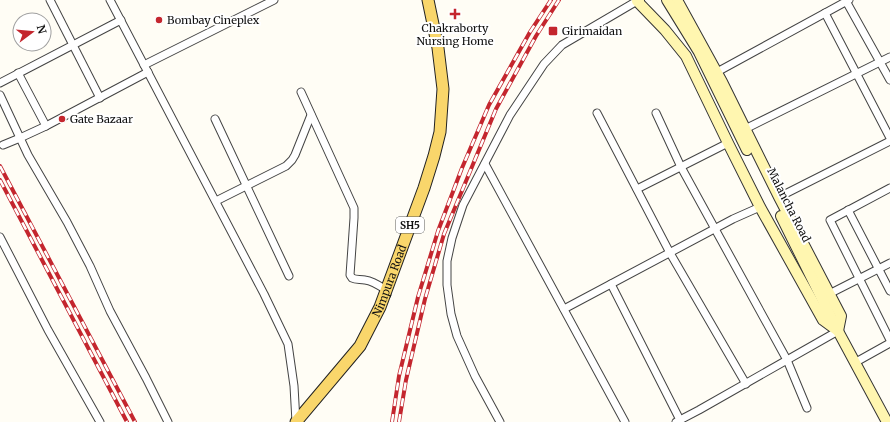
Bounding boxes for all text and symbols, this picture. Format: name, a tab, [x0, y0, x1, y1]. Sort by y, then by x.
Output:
marker: Chakraborty Nursing Home	[449, 8, 461, 20]
north arrow	[12, 12, 52, 52]
place label: Bombay Cineplex	[167, 13, 260, 27]
marker: Bombay Cineplex	[154, 15, 164, 25]
place label: Chakraborty Nursing Home	[417, 21, 494, 48]
text: N	[34, 23, 50, 36]
place label: Girimaidan	[562, 24, 623, 38]
marker: Girimaidan	[547, 25, 559, 37]
place label: Gate Bazaar	[70, 112, 133, 126]
marker: Gate Bazaar	[57, 114, 67, 124]
street label: Malancha Road	[764, 166, 814, 245]
road number: SH5	[396, 217, 424, 233]
street label: Nimpura Road	[369, 242, 410, 319]

